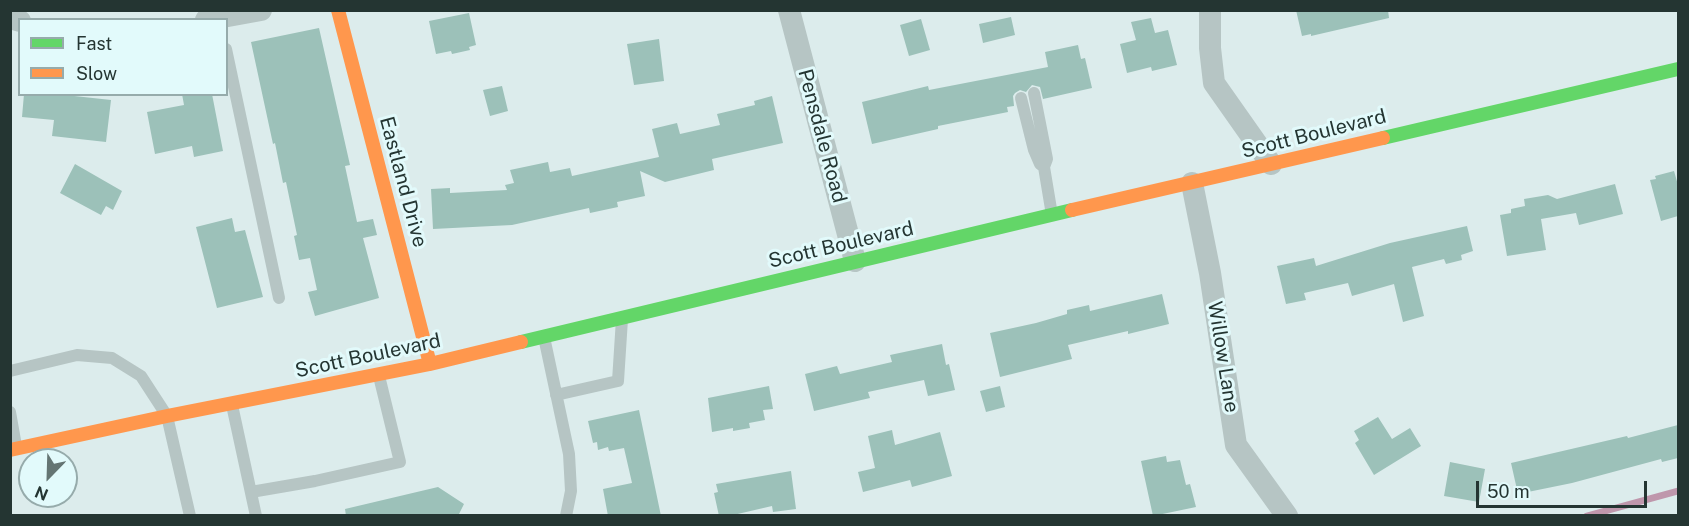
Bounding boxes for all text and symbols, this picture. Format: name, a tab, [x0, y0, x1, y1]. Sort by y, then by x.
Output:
legend	[18, 18, 228, 96]
text: Fast	[76, 33, 112, 54]
text: Slow	[76, 63, 117, 84]
street label: Pensdale Road	[793, 66, 851, 206]
street label: Scott Boulevard	[1239, 104, 1389, 164]
street label: Eastland Drive	[374, 114, 432, 250]
street label: Scott Boulevard	[766, 217, 916, 273]
street label: Willow Lane	[1202, 300, 1244, 414]
street label: Scott Boulevard	[293, 329, 443, 383]
north arrow	[18, 448, 78, 508]
scale bar	[1479, 469, 1650, 507]
text: 50 m	[1487, 481, 1530, 502]
text: N	[32, 482, 51, 504]

